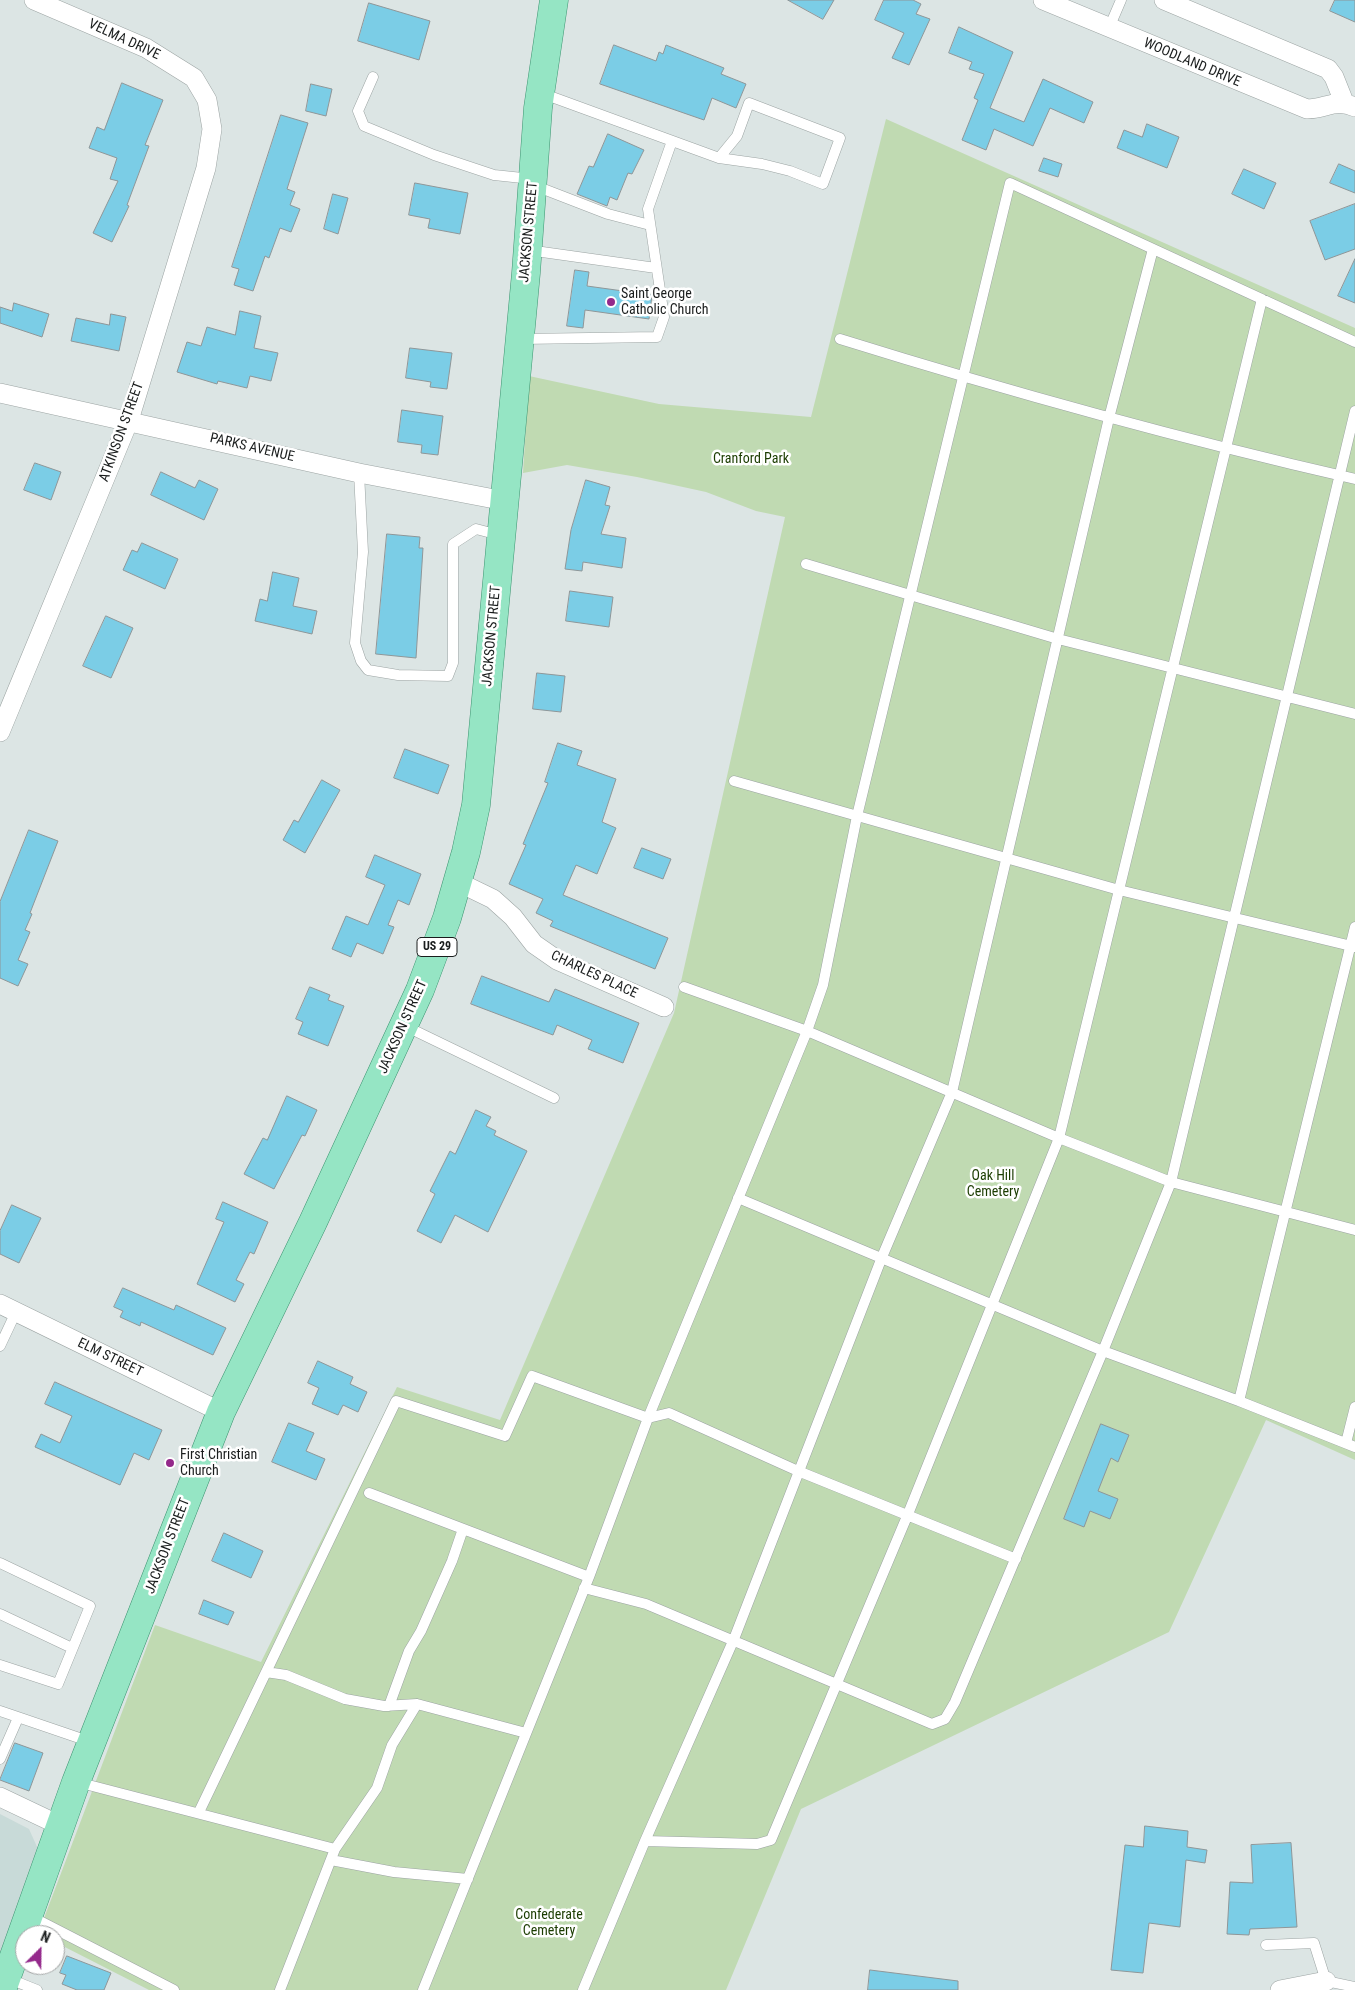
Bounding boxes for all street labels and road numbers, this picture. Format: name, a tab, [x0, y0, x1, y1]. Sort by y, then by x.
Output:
street label: VELMA DRIVE	[85, 16, 163, 64]
street label: WOODLAND DRIVE	[1141, 35, 1243, 91]
street label: JACKSON STREET	[516, 181, 542, 283]
street label: ATKINSON STREET	[96, 380, 148, 484]
street label: PARKS AVENUE	[208, 430, 296, 466]
street label: JACKSON STREET	[479, 585, 505, 687]
road number: US 29	[417, 938, 457, 956]
street label: CHARLES PLACE	[548, 948, 640, 1002]
street label: JACKSON STREET	[375, 977, 431, 1077]
street label: ELM STREET	[75, 1335, 145, 1381]
street label: JACKSON STREET	[142, 1496, 194, 1596]

